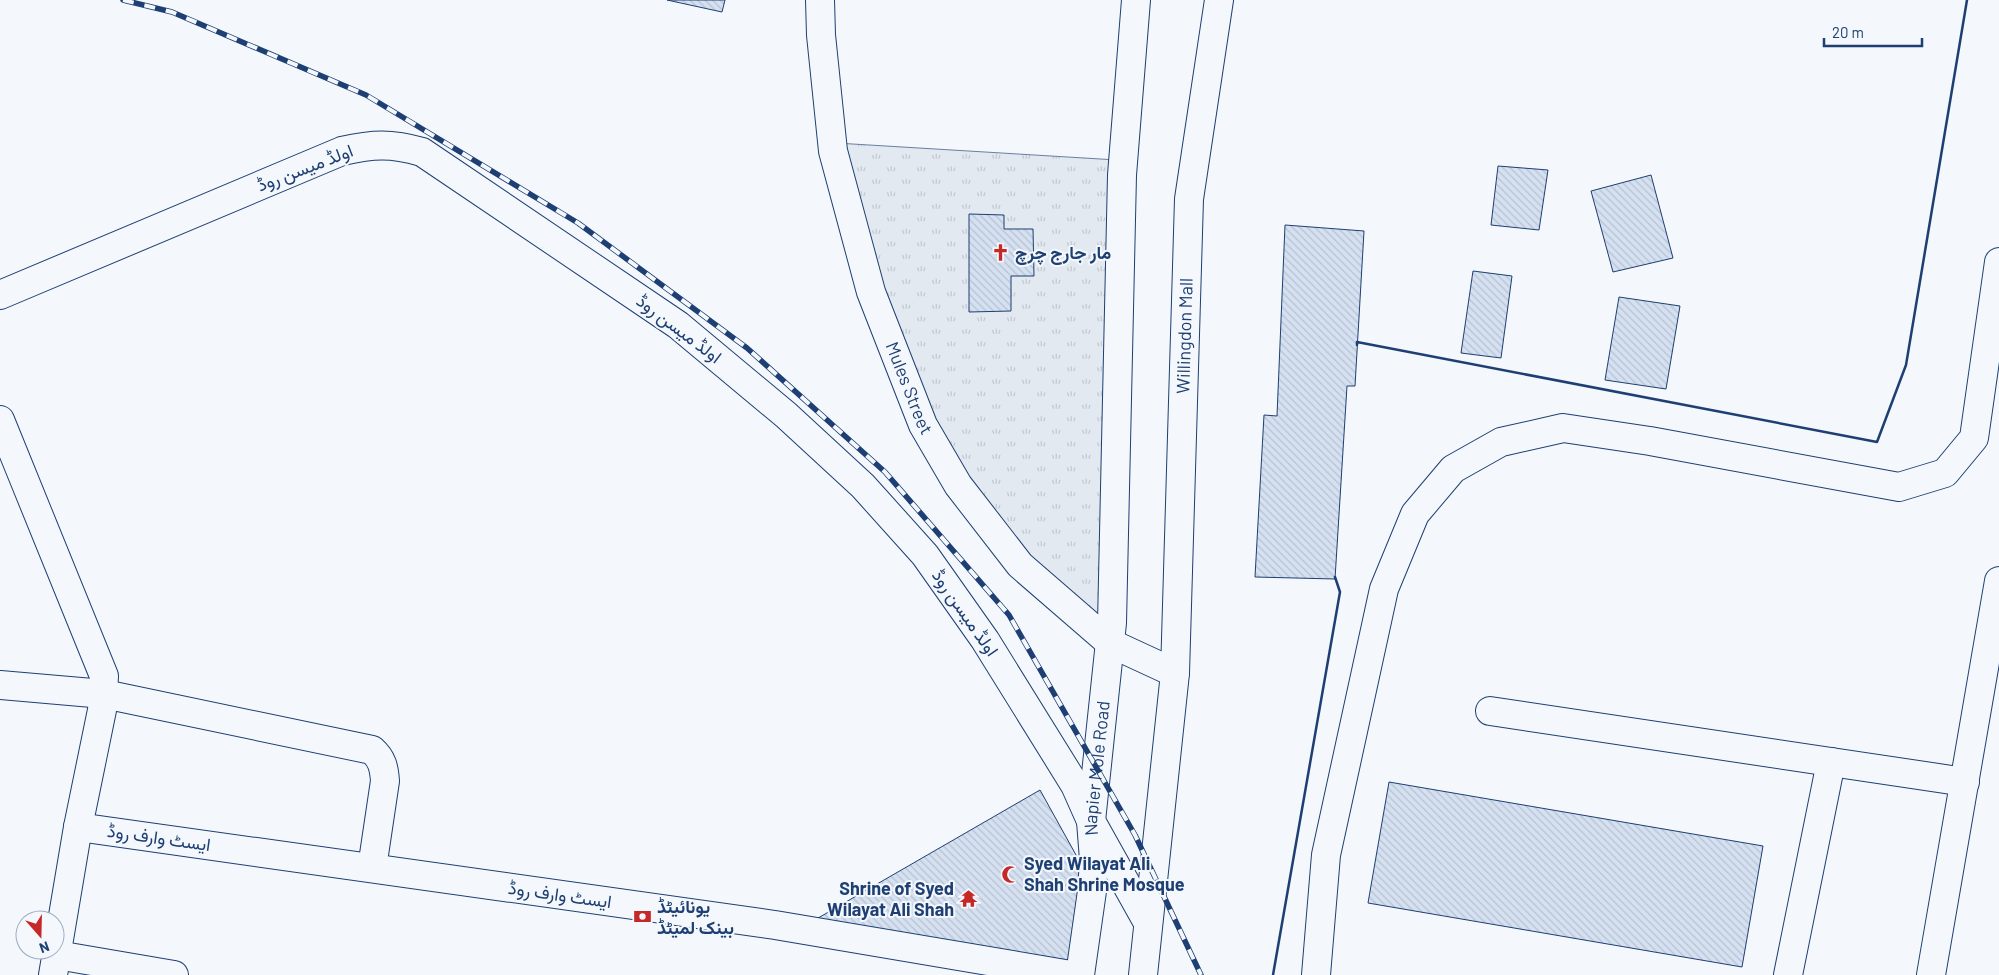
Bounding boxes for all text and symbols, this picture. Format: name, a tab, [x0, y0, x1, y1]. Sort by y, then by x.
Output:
scale bar	[1824, 15, 1922, 47]
text: 20 m	[1832, 23, 1864, 41]
street label: اولڈ میسن روڈ	[254, 139, 356, 196]
place label: مار جارج چرچ	[1015, 241, 1112, 265]
church icon: مار جارج چرچ	[991, 243, 1011, 263]
street label: Willingdon Mall	[1171, 278, 1197, 394]
street label: اولڈ میسن روڈ	[632, 289, 727, 368]
street label: Mules Street	[882, 338, 938, 438]
street label: اولڈ میسن روڈ	[927, 565, 1004, 661]
street label: Napier Mole Road	[1079, 700, 1114, 837]
street label: ایسٹ وارف روڈ	[106, 819, 212, 856]
place label: Syed Wilayat Ali Shah Shrine Mosque	[1024, 852, 1185, 895]
mosque icon: Syed Wilayat Ali Shah Shrine Mosque	[1000, 864, 1020, 884]
street label: ایسٹ وارف روڈ	[507, 876, 613, 913]
place label: Shrine of Syed Wilayat Ali Shah	[827, 877, 954, 920]
temple icon: Shrine of Syed Wilayat Ali Shah	[958, 889, 978, 909]
place label: یونائیٹڈ بینک لمیٹڈ	[657, 895, 734, 939]
bank icon: یونائیٹڈ بینک لمیٹڈ	[633, 907, 653, 927]
north arrow	[15, 910, 65, 960]
text: N	[37, 938, 52, 957]

